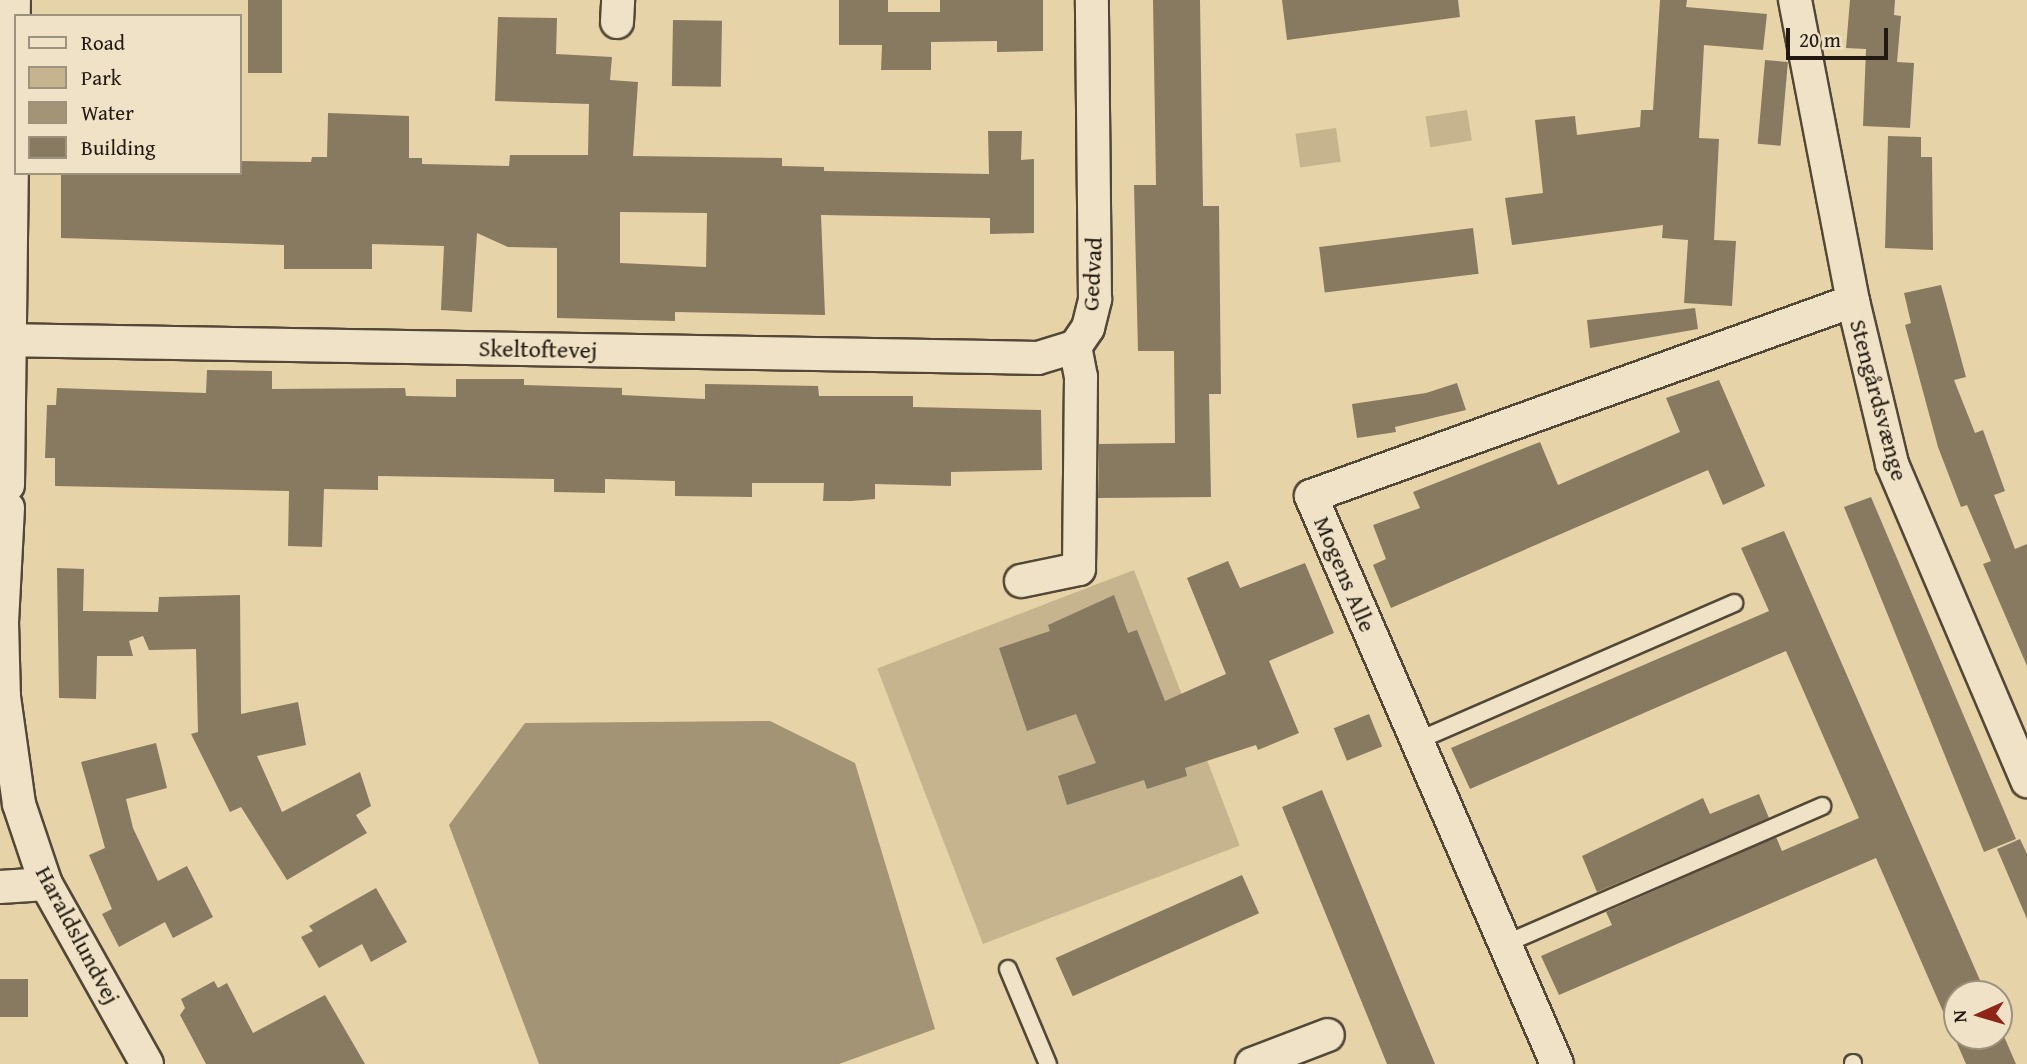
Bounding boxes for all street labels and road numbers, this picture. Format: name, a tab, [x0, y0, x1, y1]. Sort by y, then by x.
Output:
street label: Gedvad	[1076, 236, 1108, 312]
street label: Stengårdsvænge	[1844, 316, 1914, 484]
street label: Skeltoftevej	[478, 334, 598, 364]
street label: Mogens Alle	[1308, 512, 1382, 636]
street label: Haraldslundvej	[30, 861, 126, 1009]

